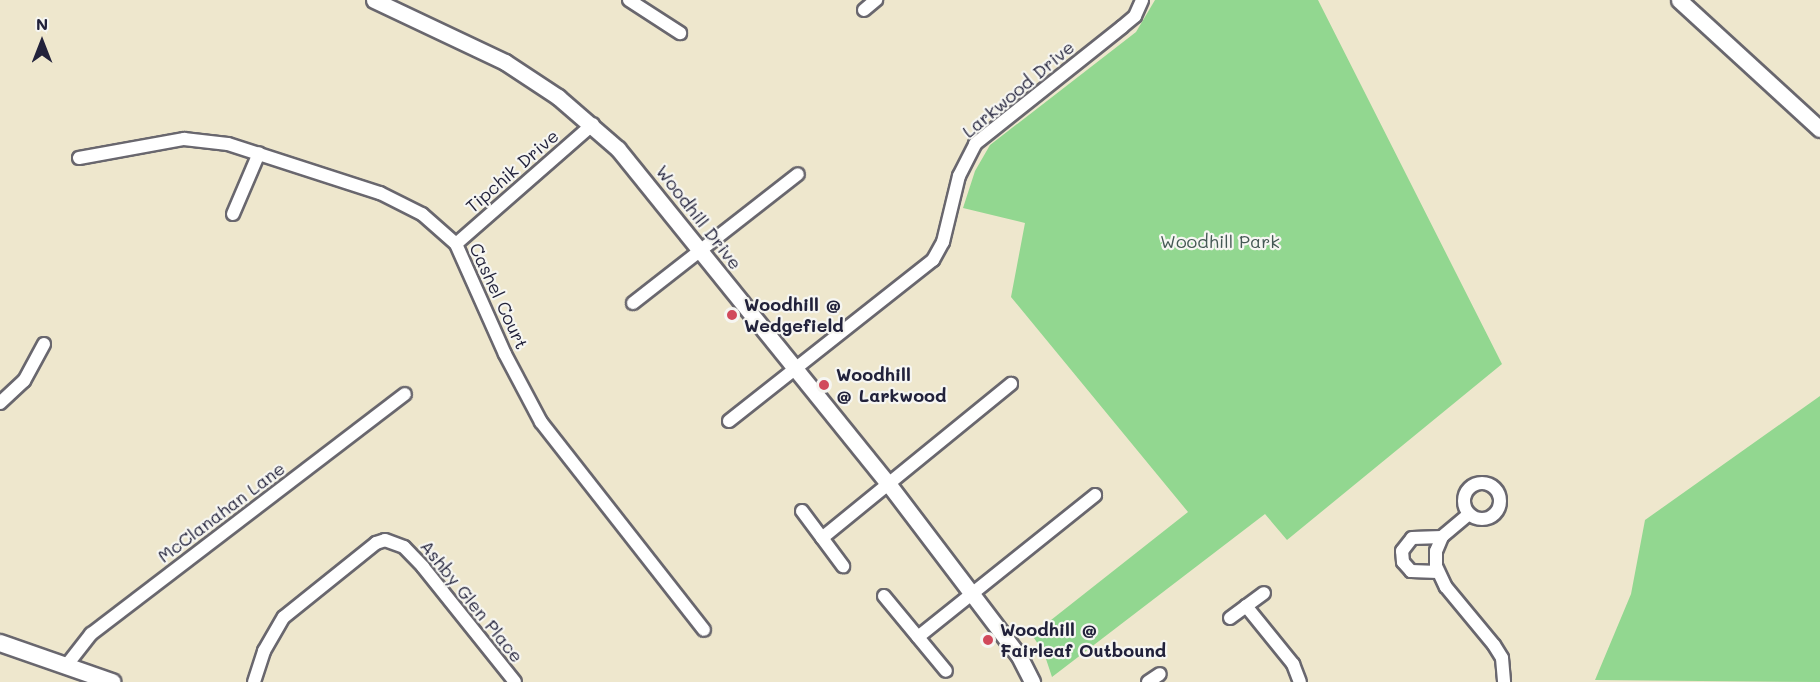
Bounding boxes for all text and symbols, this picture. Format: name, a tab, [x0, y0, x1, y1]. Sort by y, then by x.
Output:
north arrow	[12, 12, 72, 72]
text: N	[36, 13, 48, 34]
street label: Larkwood Drive	[958, 36, 1078, 142]
street label: Tipchik Drive	[461, 125, 563, 217]
street label: Woodhill Drive	[652, 160, 746, 274]
park label: Woodhill Park	[1160, 230, 1280, 252]
street label: Cashel Court	[465, 239, 533, 353]
place label: Woodhill @ Wedgefield	[744, 294, 844, 336]
marker: Woodhill @ Wedgefield	[725, 308, 739, 322]
place label: Woodhill @ Larkwood	[836, 364, 946, 406]
marker: Woodhill @ Larkwood	[817, 378, 831, 392]
street label: McClanahan Lane	[153, 457, 289, 567]
street label: Ashby Glen Place	[416, 535, 528, 667]
place label: Woodhill @ Fairleaf Outbound	[1000, 619, 1166, 662]
marker: Woodhill @ Fairleaf Outbound	[981, 633, 995, 647]

